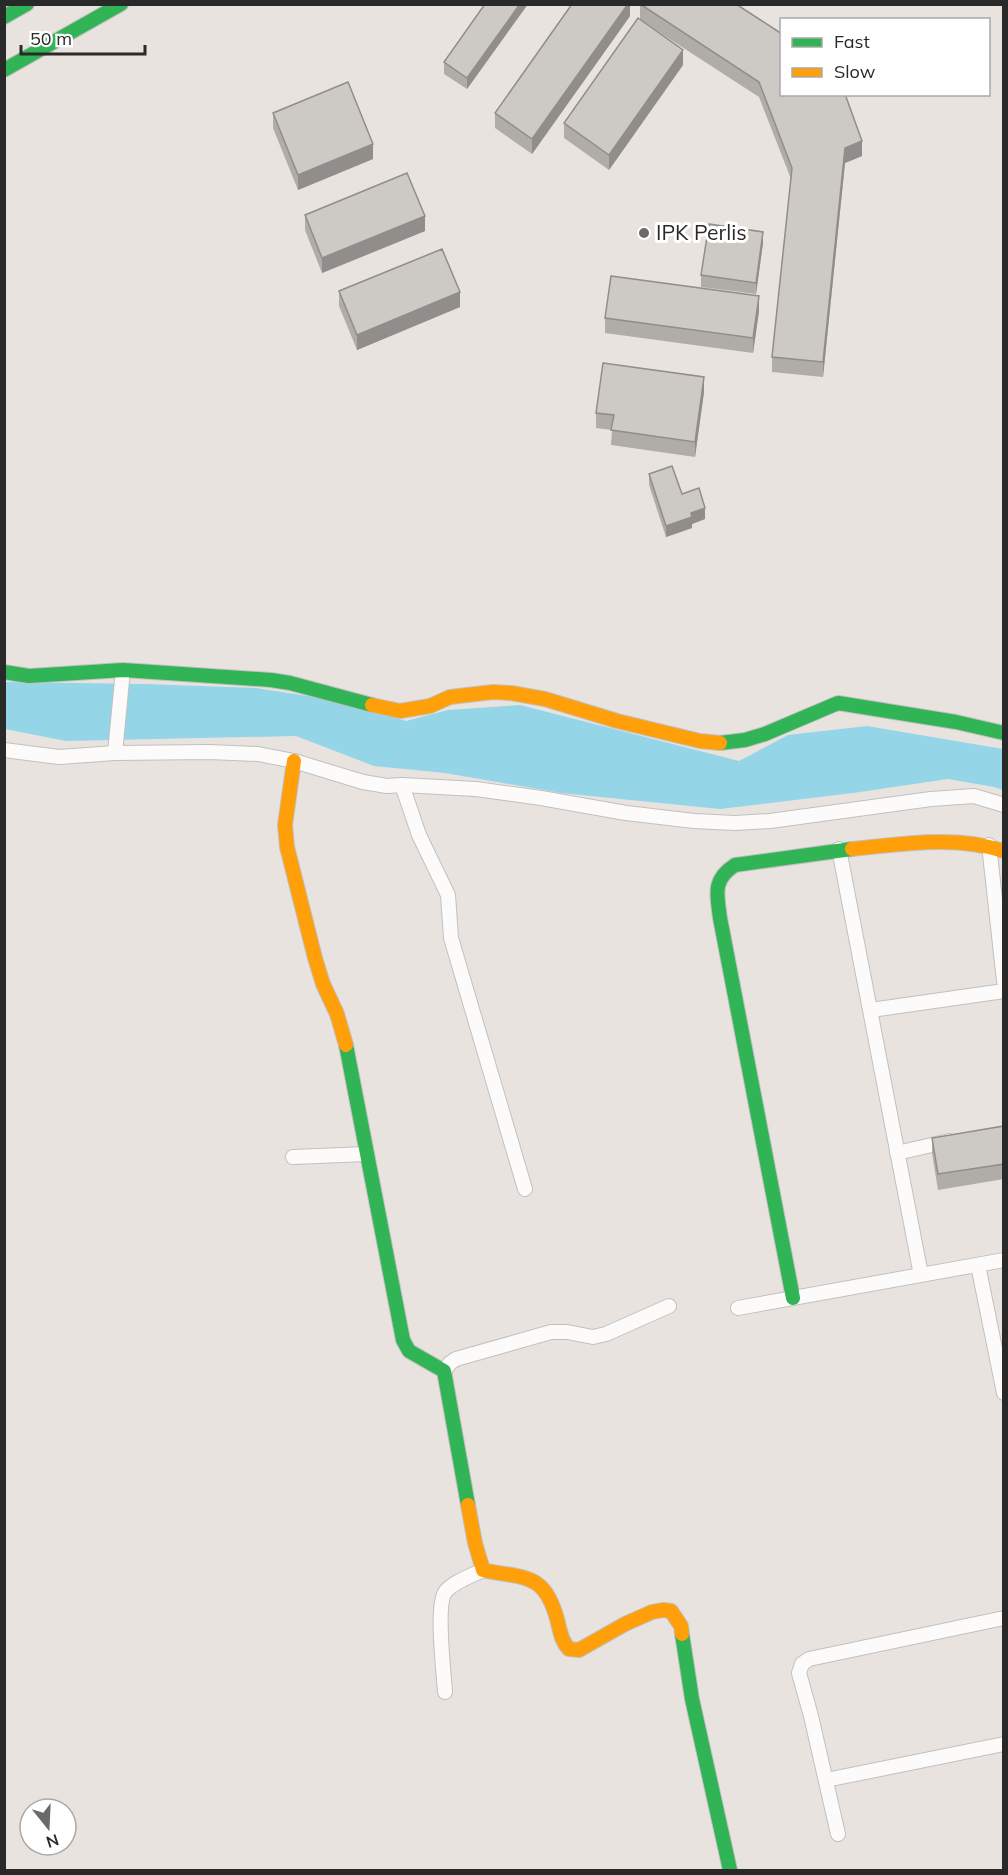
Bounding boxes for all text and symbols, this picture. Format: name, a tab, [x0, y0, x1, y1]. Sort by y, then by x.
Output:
scale bar	[21, 18, 146, 56]
legend	[780, 18, 990, 96]
text: 50 m	[30, 27, 72, 50]
text: Fast	[834, 30, 870, 53]
text: Slow	[834, 60, 876, 83]
place label: IPK Perlis	[656, 219, 747, 245]
marker: IPK Perlis	[637, 226, 651, 240]
north arrow	[18, 1797, 78, 1857]
text: N	[44, 1830, 61, 1853]

